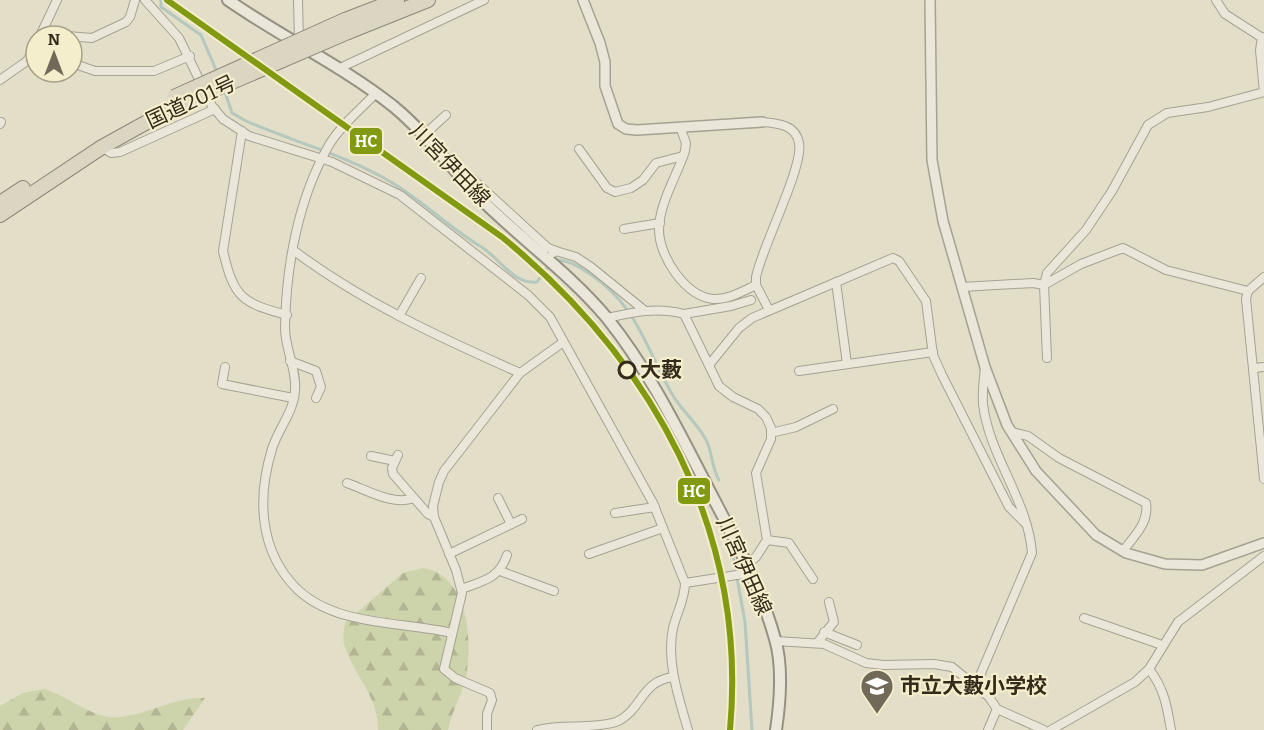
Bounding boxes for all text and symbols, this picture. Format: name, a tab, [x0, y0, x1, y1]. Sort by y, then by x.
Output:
north arrow	[24, 24, 84, 84]
text: N	[48, 30, 60, 49]
street label: 国道201号	[142, 70, 240, 134]
street label: 川宮伊田線	[404, 118, 496, 212]
line badge: HC	[349, 127, 383, 155]
text: HC	[355, 132, 377, 151]
place label: 大藪	[640, 357, 682, 383]
marker: 大藪	[618, 361, 636, 379]
line badge: HC	[677, 477, 711, 505]
text: HC	[683, 482, 705, 501]
street label: 川宮伊田線	[711, 513, 777, 619]
school or university icon: 市立大藪小学校	[859, 668, 895, 715]
place label: 市立大藪小学校	[900, 673, 1047, 699]

